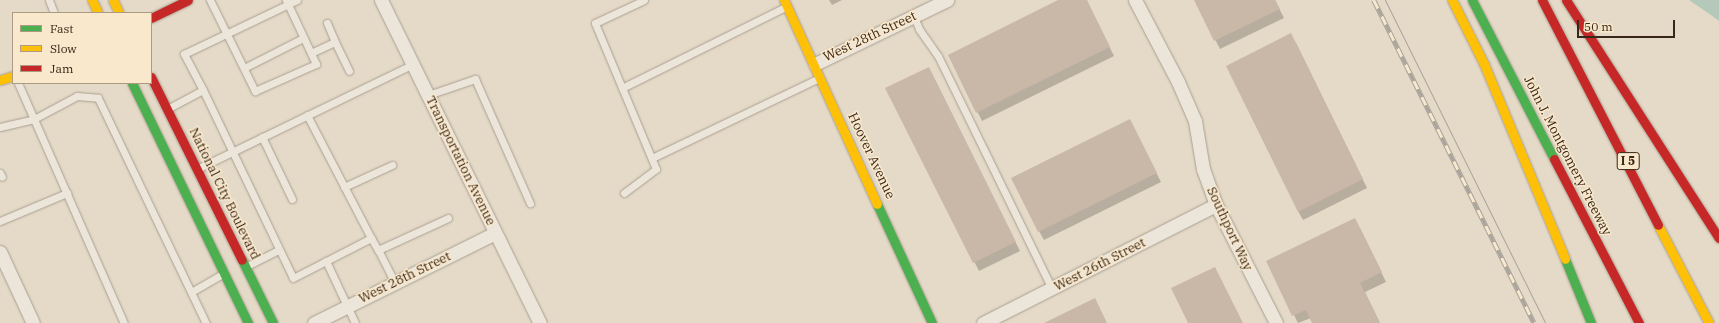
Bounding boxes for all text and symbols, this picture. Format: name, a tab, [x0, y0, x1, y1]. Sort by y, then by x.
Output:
street label: West 28th Street	[821, 9, 919, 65]
legend	[12, 12, 152, 84]
scale bar	[1579, 12, 1677, 38]
text: 50 m	[1584, 19, 1613, 34]
text: Fast	[50, 21, 74, 36]
text: Slow	[50, 41, 77, 56]
text: Jam	[50, 61, 73, 76]
street label: John J. Montgomery Freeway	[1520, 74, 1614, 238]
street label: Transportation Avenue	[422, 94, 498, 228]
street label: Hoover Avenue	[844, 110, 898, 202]
street label: National City Boulevard	[185, 125, 263, 263]
road number: I 5	[1616, 151, 1640, 171]
street label: Southport Way	[1203, 185, 1255, 273]
street label: West 26th Street	[1052, 235, 1148, 295]
street label: West 28th Street	[356, 249, 454, 307]

